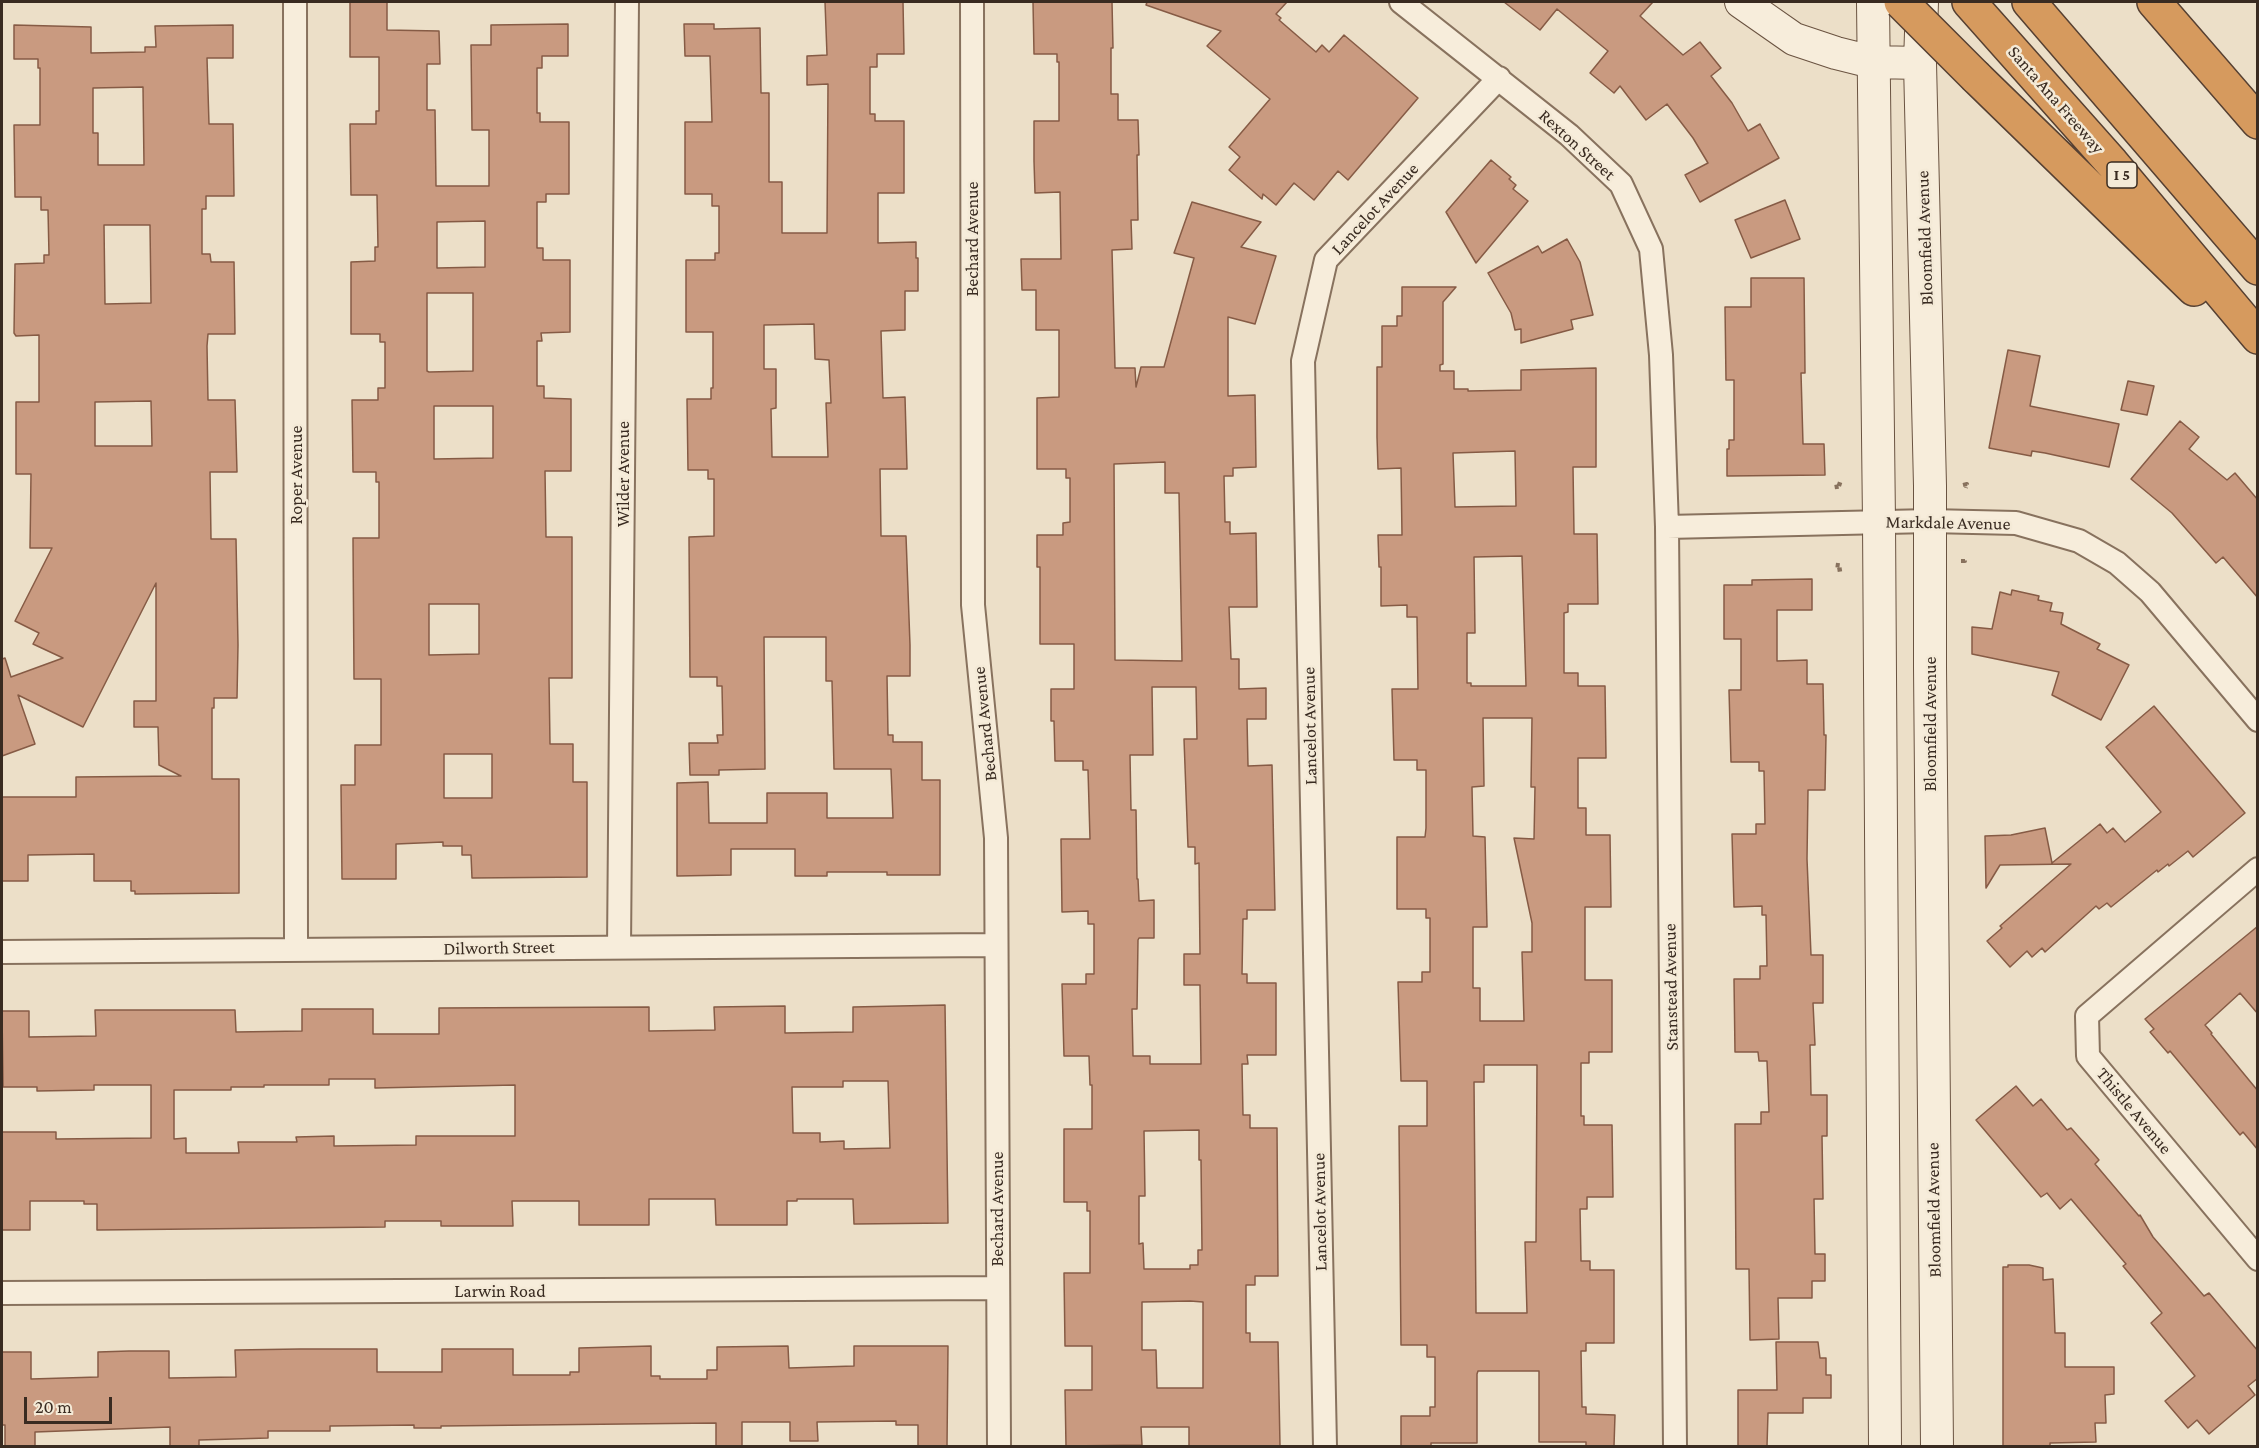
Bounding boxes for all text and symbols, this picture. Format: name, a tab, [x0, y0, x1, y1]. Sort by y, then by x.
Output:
street label: Santa Ana Freeway	[2003, 42, 2109, 158]
street label: Rexton Street	[1534, 105, 1620, 185]
street label: Lancelot Avenue	[1327, 158, 1423, 260]
road number: I 5	[2107, 162, 2137, 188]
street label: Bloomfield Avenue	[1912, 170, 1938, 306]
street label: Bechard Avenue	[961, 181, 983, 297]
street label: Wilder Avenue	[612, 421, 634, 527]
street label: Roper Avenue	[285, 426, 307, 524]
street label: Markdale Avenue	[1885, 511, 2011, 535]
street label: Bloomfield Avenue	[1919, 656, 1941, 792]
street label: Bechard Avenue	[968, 666, 1002, 782]
street label: Lancelot Avenue	[1298, 667, 1322, 785]
street label: Stanstead Avenue	[1659, 923, 1683, 1051]
street label: Dilworth Street	[443, 936, 555, 960]
street label: Thistle Avenue	[2092, 1063, 2176, 1159]
street label: Bloomfield Avenue	[1922, 1142, 1946, 1278]
street label: Bechard Avenue	[986, 1151, 1008, 1267]
street label: Lancelot Avenue	[1308, 1153, 1332, 1271]
street label: Larwin Road	[454, 1280, 546, 1302]
scale bar	[27, 1385, 116, 1423]
text: 20 m	[35, 1397, 72, 1417]

